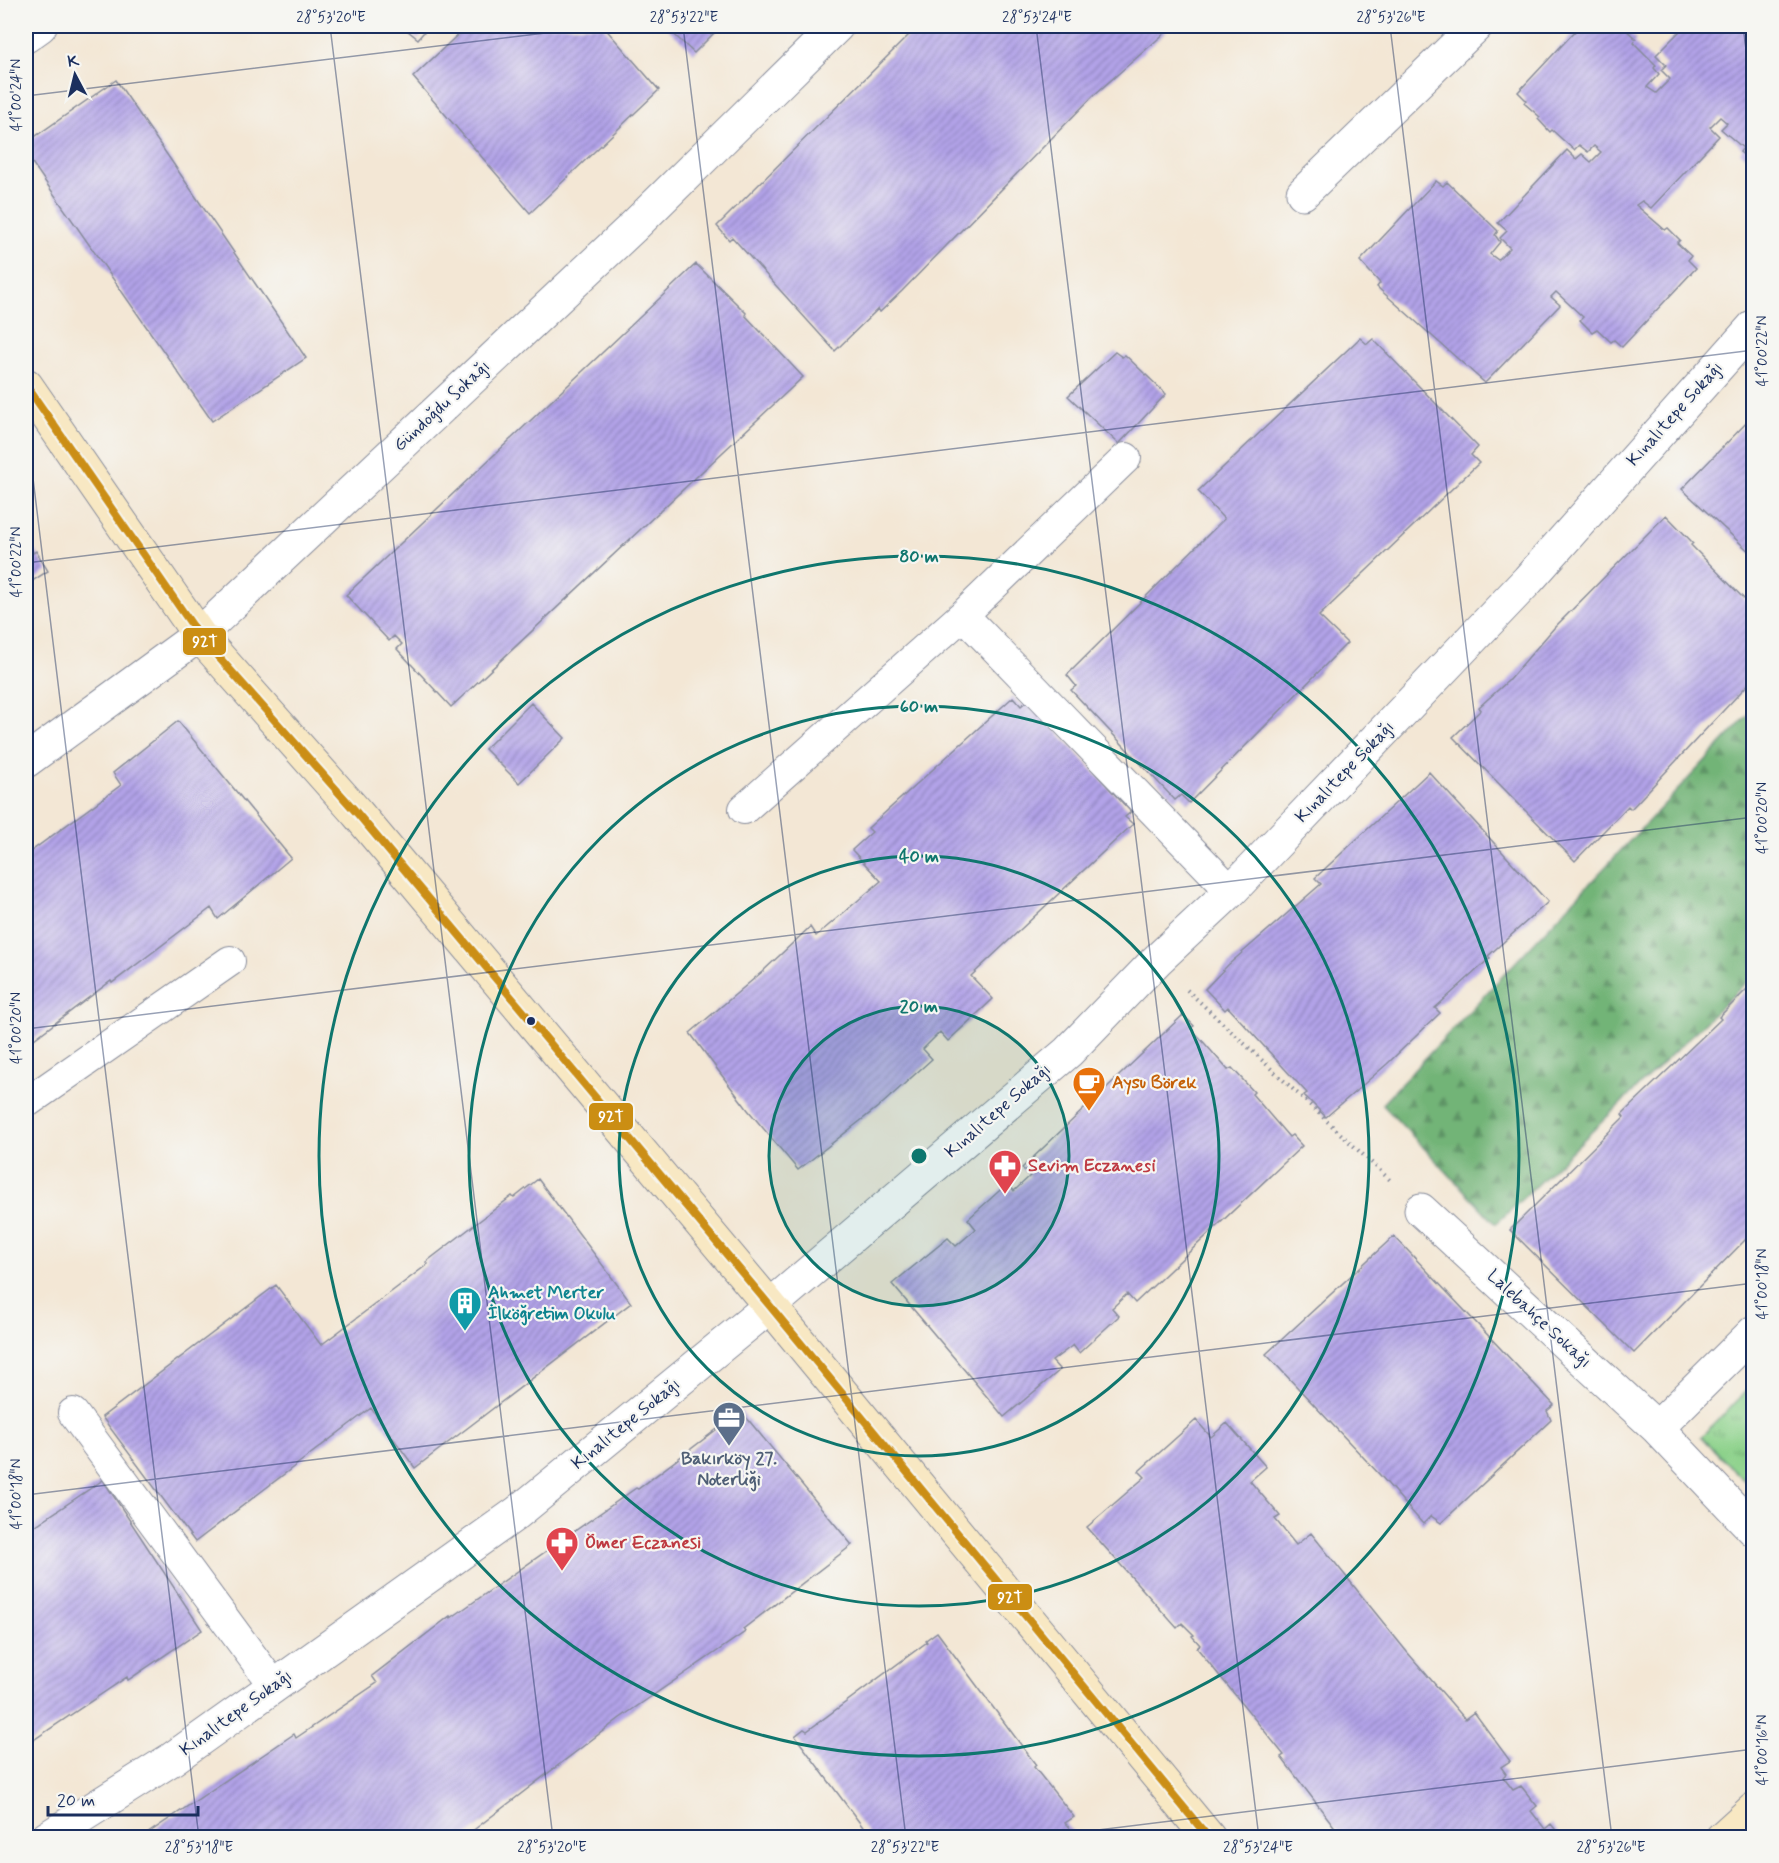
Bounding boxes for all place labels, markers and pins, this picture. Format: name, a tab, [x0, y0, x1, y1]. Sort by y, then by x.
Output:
unlabelled marker	[525, 1015, 537, 1027]
cafe icon: Aysu Börek	[1071, 1065, 1107, 1112]
place label: Aysu Börek	[1112, 1071, 1197, 1095]
centre of rings	[909, 1146, 929, 1166]
pharmacy icon: Sevim Eczanesi	[987, 1148, 1023, 1195]
place label: Sevim Eczanesi	[1028, 1154, 1156, 1178]
place label: Ahmet Merter İlköğretim Okulu	[488, 1281, 616, 1326]
building icon: Ahmet Merter İlköğretim Okulu	[447, 1285, 483, 1332]
office icon: Bakırköy 27. Noterliği	[711, 1400, 747, 1447]
place label: Bakırköy 27. Noterliği	[681, 1447, 777, 1492]
pharmacy icon: Ömer Eczanesi	[544, 1525, 580, 1572]
place label: Ömer Eczanesi	[585, 1531, 701, 1555]

